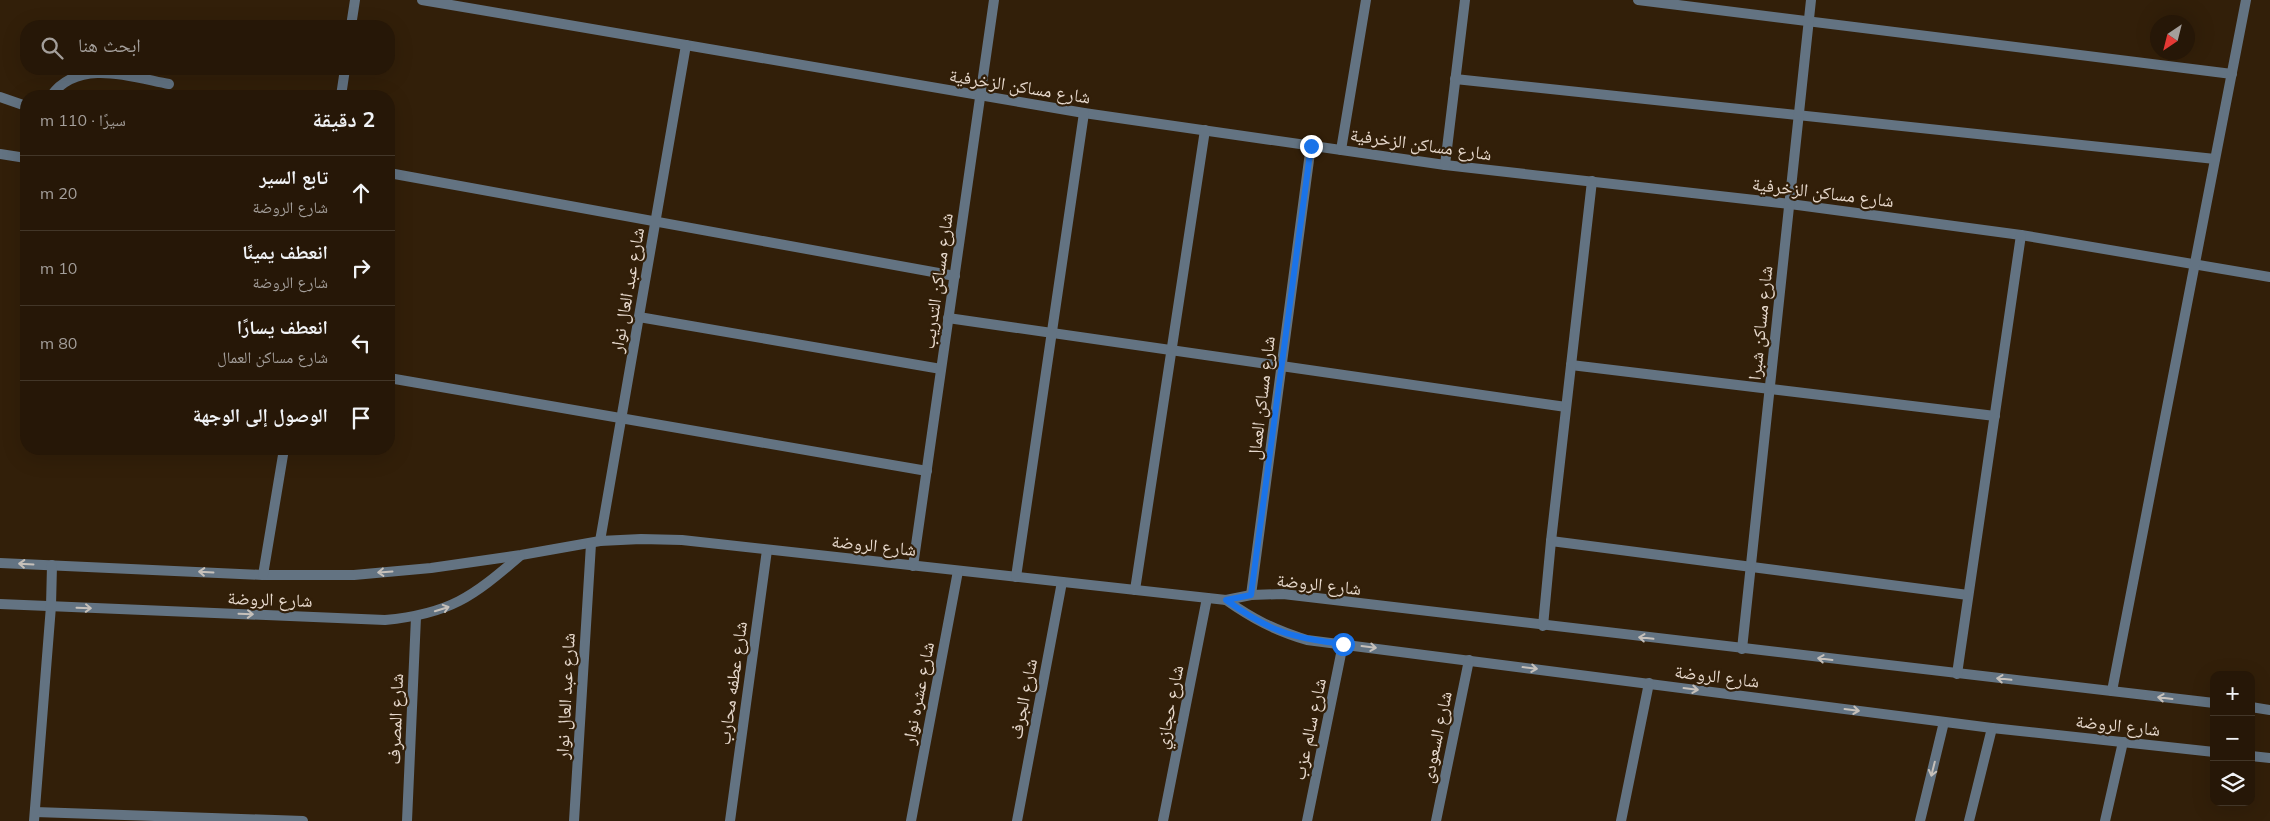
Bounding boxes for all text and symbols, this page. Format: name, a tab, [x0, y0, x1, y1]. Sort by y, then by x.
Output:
north arrow	[2150, 15, 2195, 60]
search box	[20, 20, 395, 75]
text: ابحث هنا	[78, 33, 141, 57]
icon: search	[38, 34, 66, 62]
street label: شارع مساكن الزخرفية	[948, 63, 1092, 109]
text: 2 دقيقة	[313, 106, 375, 132]
text: سيرًا · 110 m	[40, 110, 126, 130]
street label: شارع مساكن الزخرفية	[1349, 123, 1493, 165]
route end	[1300, 135, 1323, 158]
text: تابع السير	[259, 165, 328, 189]
street label: شارع مساكن الزخرفية	[1751, 172, 1895, 212]
icon: ahead	[347, 179, 375, 207]
text: 20 m	[40, 183, 77, 203]
text: شارع الروضة	[252, 197, 328, 217]
street label: شارع مساكن التدريب	[916, 211, 958, 351]
street label: شارع عبد العال نوار	[605, 226, 649, 355]
text: انعطف يمينًا	[242, 240, 328, 264]
icon: right	[347, 254, 375, 282]
text: 10 m	[40, 258, 77, 278]
street label: شارع مساكن شبرا	[1743, 265, 1777, 381]
text: شارع الروضة	[252, 272, 328, 292]
text: انعطف يسارًا	[237, 315, 328, 339]
icon: left	[347, 329, 375, 357]
text: 80 m	[40, 333, 77, 353]
street label: شارع مساكن العمال	[1242, 335, 1280, 461]
text: شارع مساكن العمال	[217, 347, 328, 367]
text: الوصول إلى الوجهة	[193, 403, 328, 427]
icon: arrive	[347, 404, 375, 432]
street label: شارع الروضة	[831, 529, 917, 561]
one-way arrow	[18, 559, 34, 568]
one-way arrow	[198, 568, 214, 577]
one-way arrow	[378, 568, 394, 577]
street label: شارع الروضة	[1276, 568, 1362, 600]
street label: شارع الروضة	[227, 586, 313, 612]
one-way arrow	[75, 603, 91, 612]
one-way arrow	[434, 604, 450, 614]
one-way arrow	[238, 610, 254, 619]
street label: شارع عطفه محارب	[712, 620, 752, 746]
street label: شارع عبد العال نوار	[550, 632, 580, 761]
route start	[1332, 633, 1355, 656]
one-way arrow	[1639, 633, 1655, 643]
street label: شارع عشره نوار	[897, 640, 939, 747]
one-way arrow	[1361, 642, 1377, 652]
one-way arrow	[1817, 654, 1833, 664]
street label: شارع الجرف	[1004, 657, 1042, 741]
street label: شارع الروضة	[1673, 659, 1761, 693]
street label: شارع حجازي	[1150, 663, 1192, 752]
one-way arrow	[1522, 663, 1538, 673]
map controls	[2210, 671, 2255, 806]
button: +	[2210, 671, 2255, 716]
street label: شارع المصرف	[382, 673, 408, 765]
one-way arrow	[1996, 674, 2012, 684]
street label: شارع سالم عزب	[1287, 676, 1332, 782]
one-way arrow	[1683, 684, 1699, 694]
street label: شارع السعودى	[1415, 689, 1457, 785]
one-way arrow	[2158, 693, 2174, 703]
one-way arrow	[1844, 705, 1860, 715]
street label: شارع الروضة	[2075, 709, 2161, 741]
button: −	[2210, 716, 2255, 761]
one-way arrow	[1928, 760, 1937, 776]
button: layers	[2210, 761, 2255, 806]

